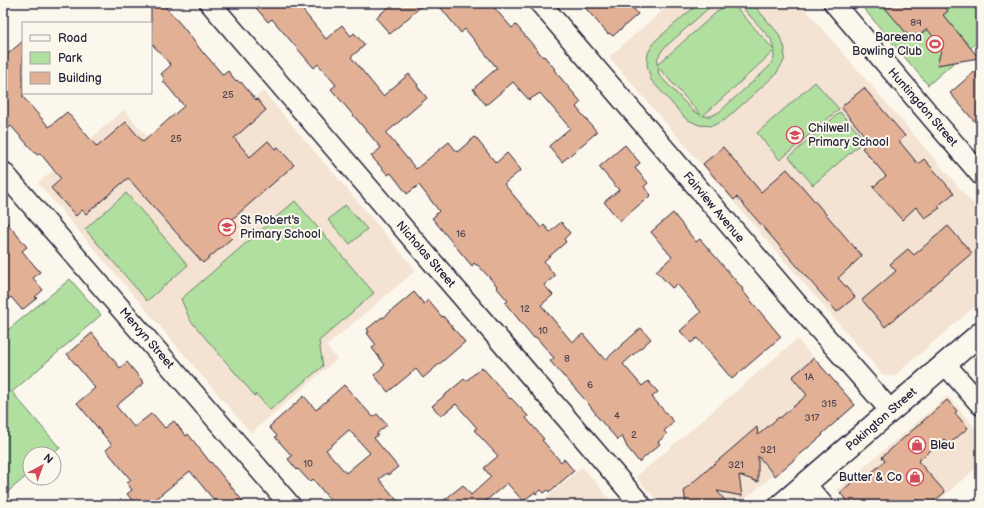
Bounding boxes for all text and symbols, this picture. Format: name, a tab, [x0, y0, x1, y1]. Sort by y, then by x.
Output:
house number: 89	[910, 17, 922, 29]
legend	[22, 22, 152, 94]
place label: Bareena Bowling Club	[852, 30, 922, 59]
text: Road	[58, 31, 87, 46]
sports icon: Bareena Bowling Club	[925, 34, 945, 54]
text: Park	[58, 51, 82, 66]
street label: Huntingdon Street	[885, 65, 961, 150]
text: Building	[58, 71, 102, 86]
house number: 25	[222, 89, 234, 101]
place label: Chilwell Primary School	[808, 121, 889, 150]
school or university icon: Chilwell Primary School	[785, 125, 805, 145]
house number: 25	[170, 133, 182, 145]
street label: Fairview Avenue	[680, 169, 748, 246]
place label: St Robert's Primary School	[240, 213, 321, 242]
school or university icon: St Robert's Primary School	[217, 217, 237, 237]
street label: Nicholas Street	[393, 218, 459, 291]
house number: 16	[456, 228, 466, 240]
house number: 12	[520, 303, 530, 315]
street label: Mervyn Street	[116, 305, 177, 372]
house number: 10	[538, 325, 548, 337]
house number: 8	[564, 353, 570, 365]
house number: 1A	[804, 371, 815, 383]
house number: 6	[587, 379, 593, 391]
street label: Pakington Street	[843, 384, 920, 454]
house number: 315	[821, 398, 837, 410]
house number: 4	[614, 410, 620, 422]
house number: 317	[805, 412, 820, 424]
house number: 2	[631, 429, 637, 441]
shop icon: Bleu	[907, 435, 927, 455]
place label: Bleu	[930, 438, 955, 453]
house number: 321	[760, 444, 776, 456]
north arrow	[22, 446, 62, 486]
text: N	[41, 451, 56, 466]
house number: 10	[303, 458, 313, 470]
house number: 321	[728, 459, 744, 471]
shop icon: Butter & Co	[905, 467, 925, 487]
place label: Butter & Co	[839, 470, 902, 485]

